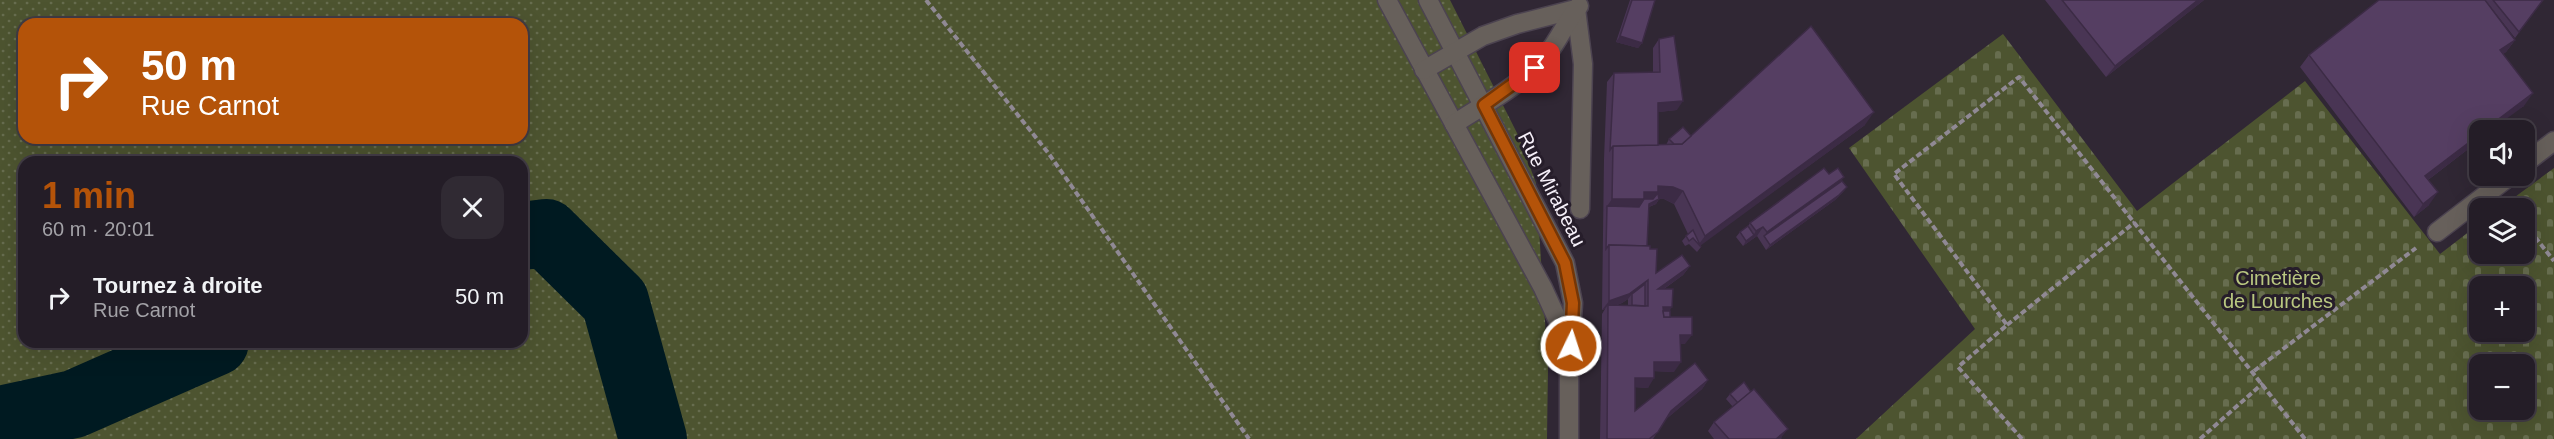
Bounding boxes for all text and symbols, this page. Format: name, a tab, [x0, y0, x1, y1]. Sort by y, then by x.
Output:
icon: right	[42, 42, 120, 120]
text: 50 m	[141, 42, 237, 89]
pin	[1509, 42, 1560, 93]
icon: arrive	[1518, 51, 1551, 84]
text: Rue Carnot	[141, 91, 279, 121]
map controls	[2469, 120, 2535, 420]
button: sound	[2469, 120, 2535, 186]
street label: Rue Mirabeau	[1514, 128, 1590, 250]
text: 1 min	[42, 175, 136, 216]
button: close	[441, 176, 504, 239]
button: layers	[2469, 198, 2535, 264]
text: 60 m · 20:01	[42, 218, 154, 240]
park label: Cimetière de Lourches	[2223, 267, 2333, 312]
text: Tournez à droite	[93, 273, 263, 298]
button: +	[2469, 276, 2535, 342]
icon: right	[42, 281, 75, 314]
text: 50 m	[455, 284, 504, 309]
text: Rue Carnot	[93, 299, 195, 321]
position arrow	[1539, 314, 1603, 378]
button: −	[2469, 354, 2535, 420]

